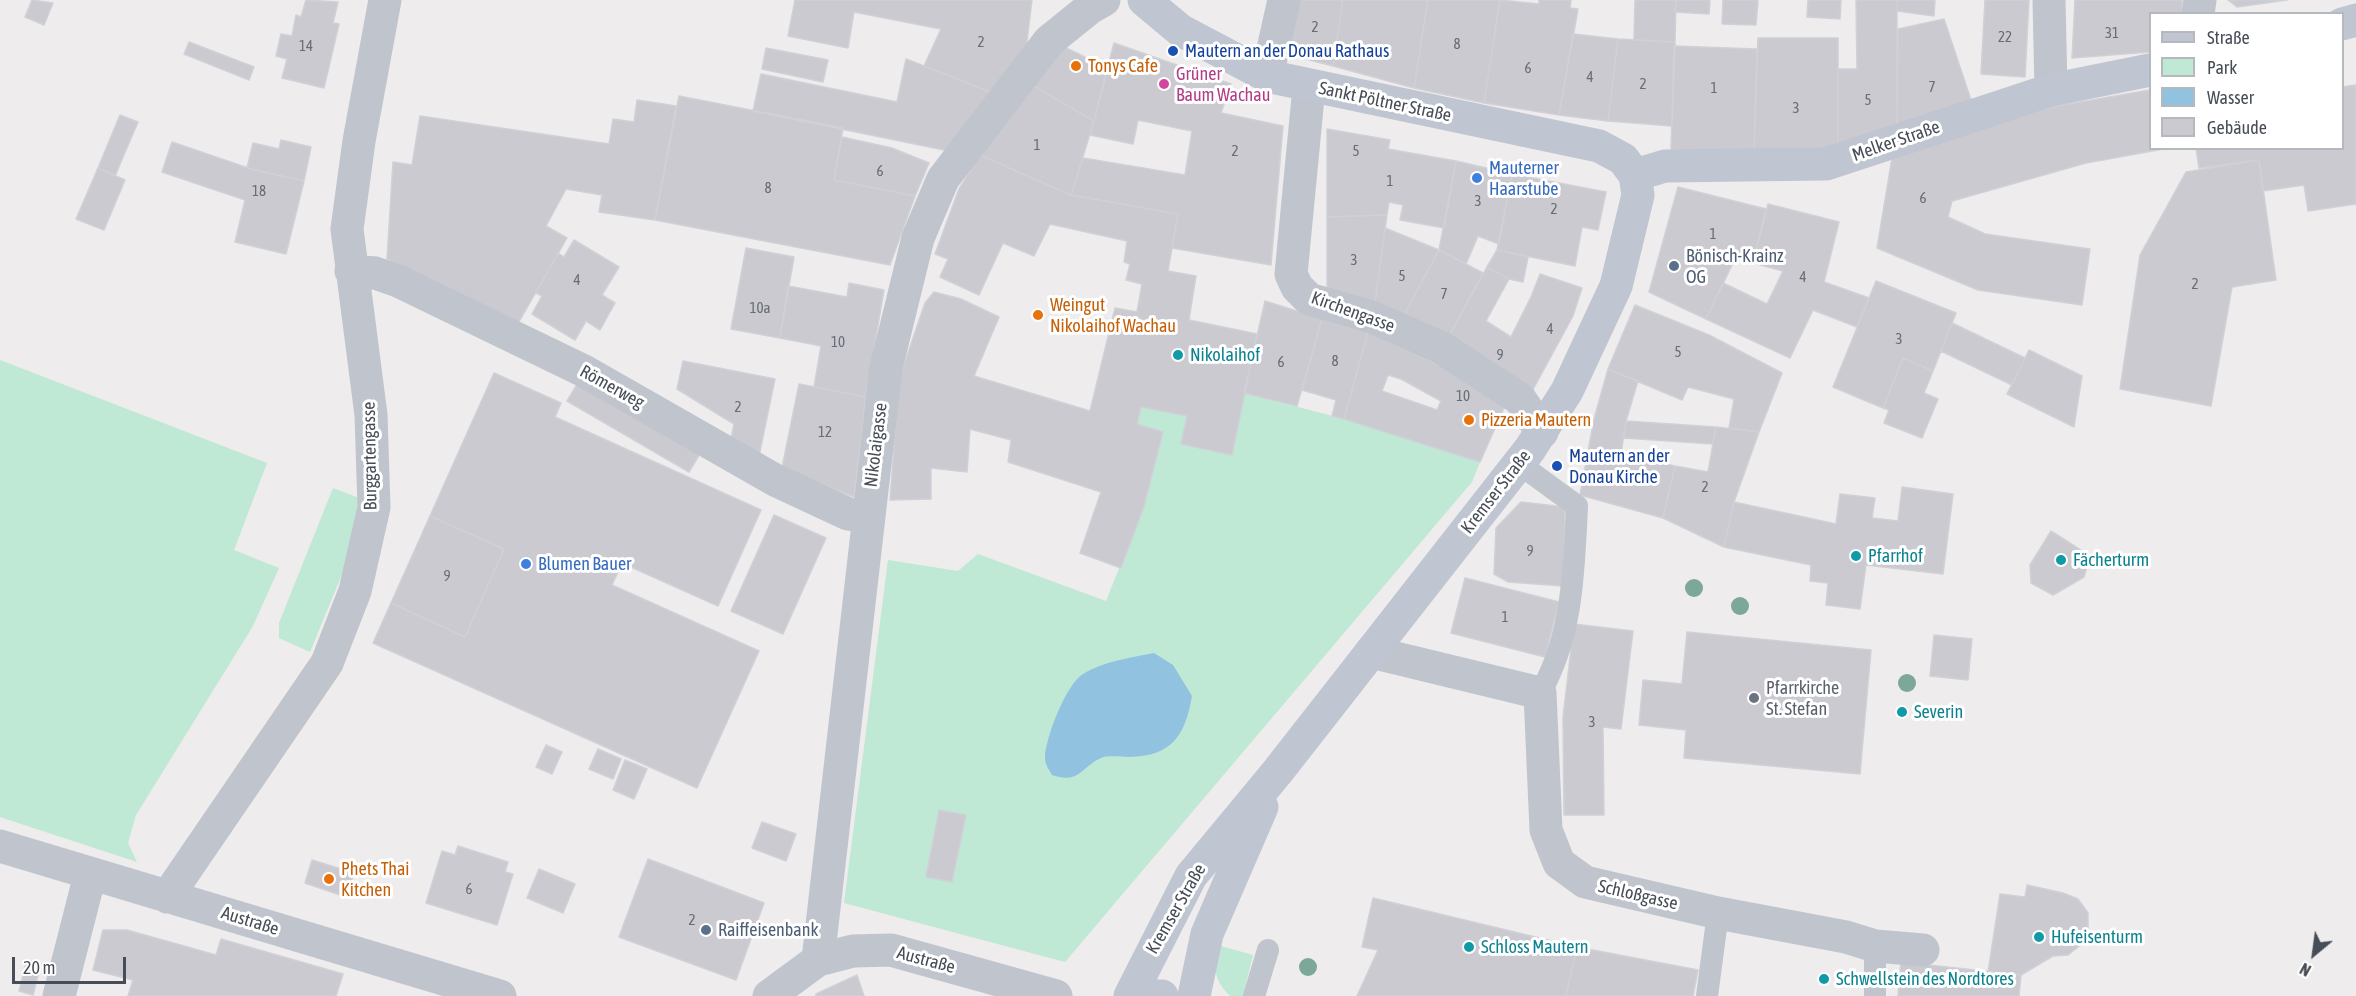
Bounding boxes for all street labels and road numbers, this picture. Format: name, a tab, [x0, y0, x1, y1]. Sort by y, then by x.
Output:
street label: Sankt Pöltner Straße	[1317, 77, 1453, 127]
street label: Melker Straße	[1849, 116, 1943, 166]
street label: Kirchengasse	[1308, 287, 1398, 337]
street label: Römerweg	[576, 360, 648, 414]
street label: Burggartengasse	[358, 401, 382, 511]
street label: Nikolaigasse	[860, 402, 892, 488]
street label: Kremser Straße	[1457, 446, 1535, 538]
street label: Kremser Straße	[1142, 860, 1210, 958]
street label: Schloßgasse	[1596, 875, 1680, 915]
street label: Austraße	[219, 902, 281, 940]
street label: Austraße	[895, 942, 957, 978]

